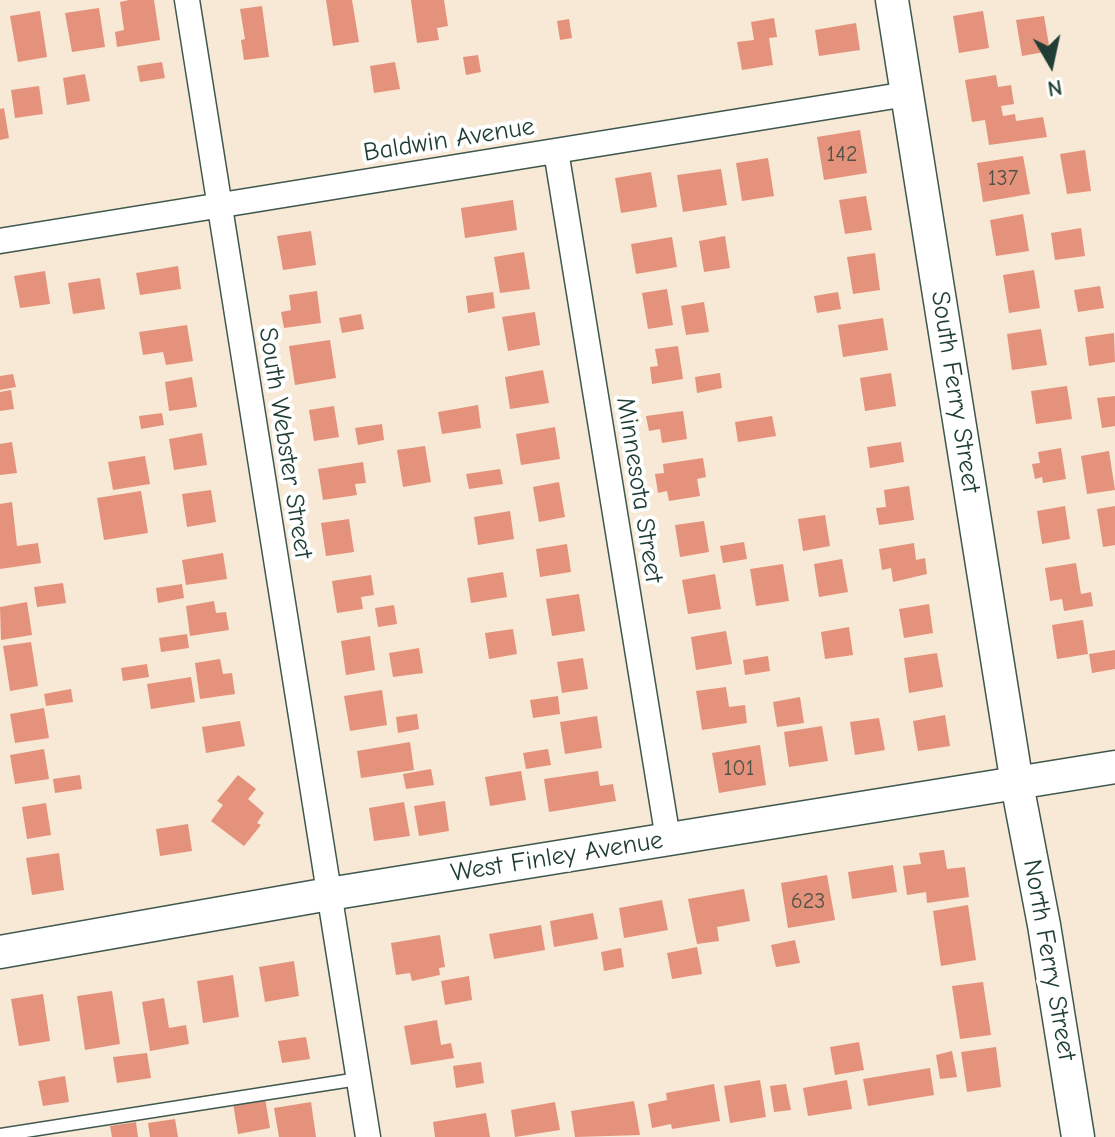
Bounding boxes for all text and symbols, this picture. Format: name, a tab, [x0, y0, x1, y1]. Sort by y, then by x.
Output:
north arrow	[1011, 24, 1091, 104]
text: N	[1046, 74, 1064, 102]
street label: Baldwin Avenue	[361, 111, 537, 169]
house number: 142	[827, 142, 857, 168]
house number: 137	[988, 166, 1018, 192]
street label: South Ferry Street	[924, 289, 986, 495]
street label: South Webster Street	[251, 325, 319, 561]
street label: Minnesota Street	[609, 395, 669, 585]
house number: 101	[724, 756, 754, 782]
street label: West Finley Avenue	[449, 825, 665, 889]
street label: North Ferry Street	[1016, 857, 1082, 1063]
house number: 623	[791, 889, 825, 915]

